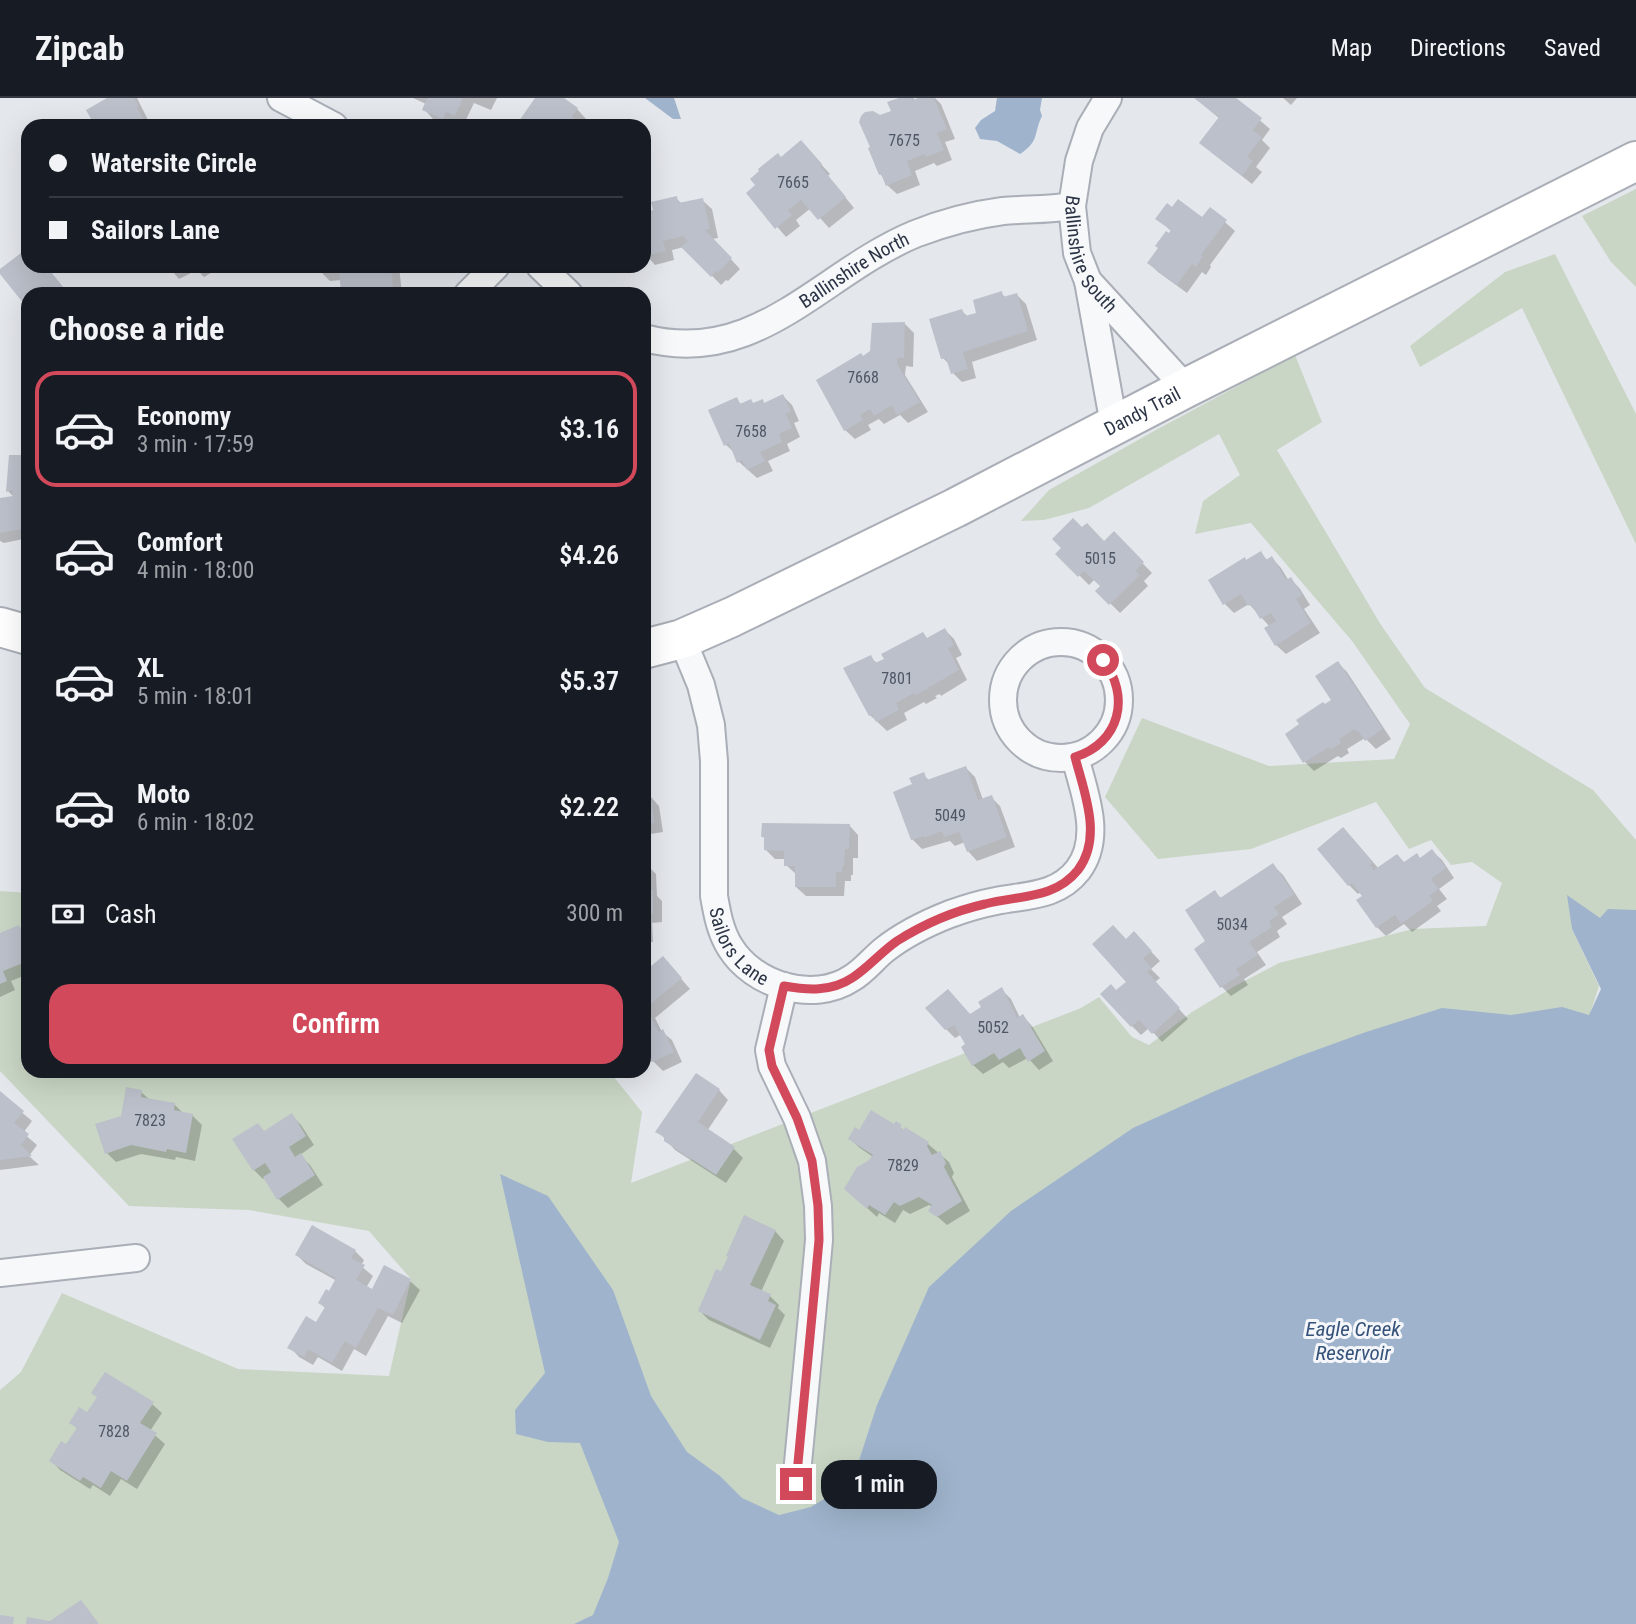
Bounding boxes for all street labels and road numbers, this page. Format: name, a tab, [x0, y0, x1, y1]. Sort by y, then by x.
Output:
street label: Ballinshire South	[1060, 194, 1122, 318]
street label: Ballinshire North	[795, 227, 913, 313]
street label: Dandy Trail	[1100, 382, 1184, 441]
street label: Sailors Lane	[704, 905, 773, 990]

